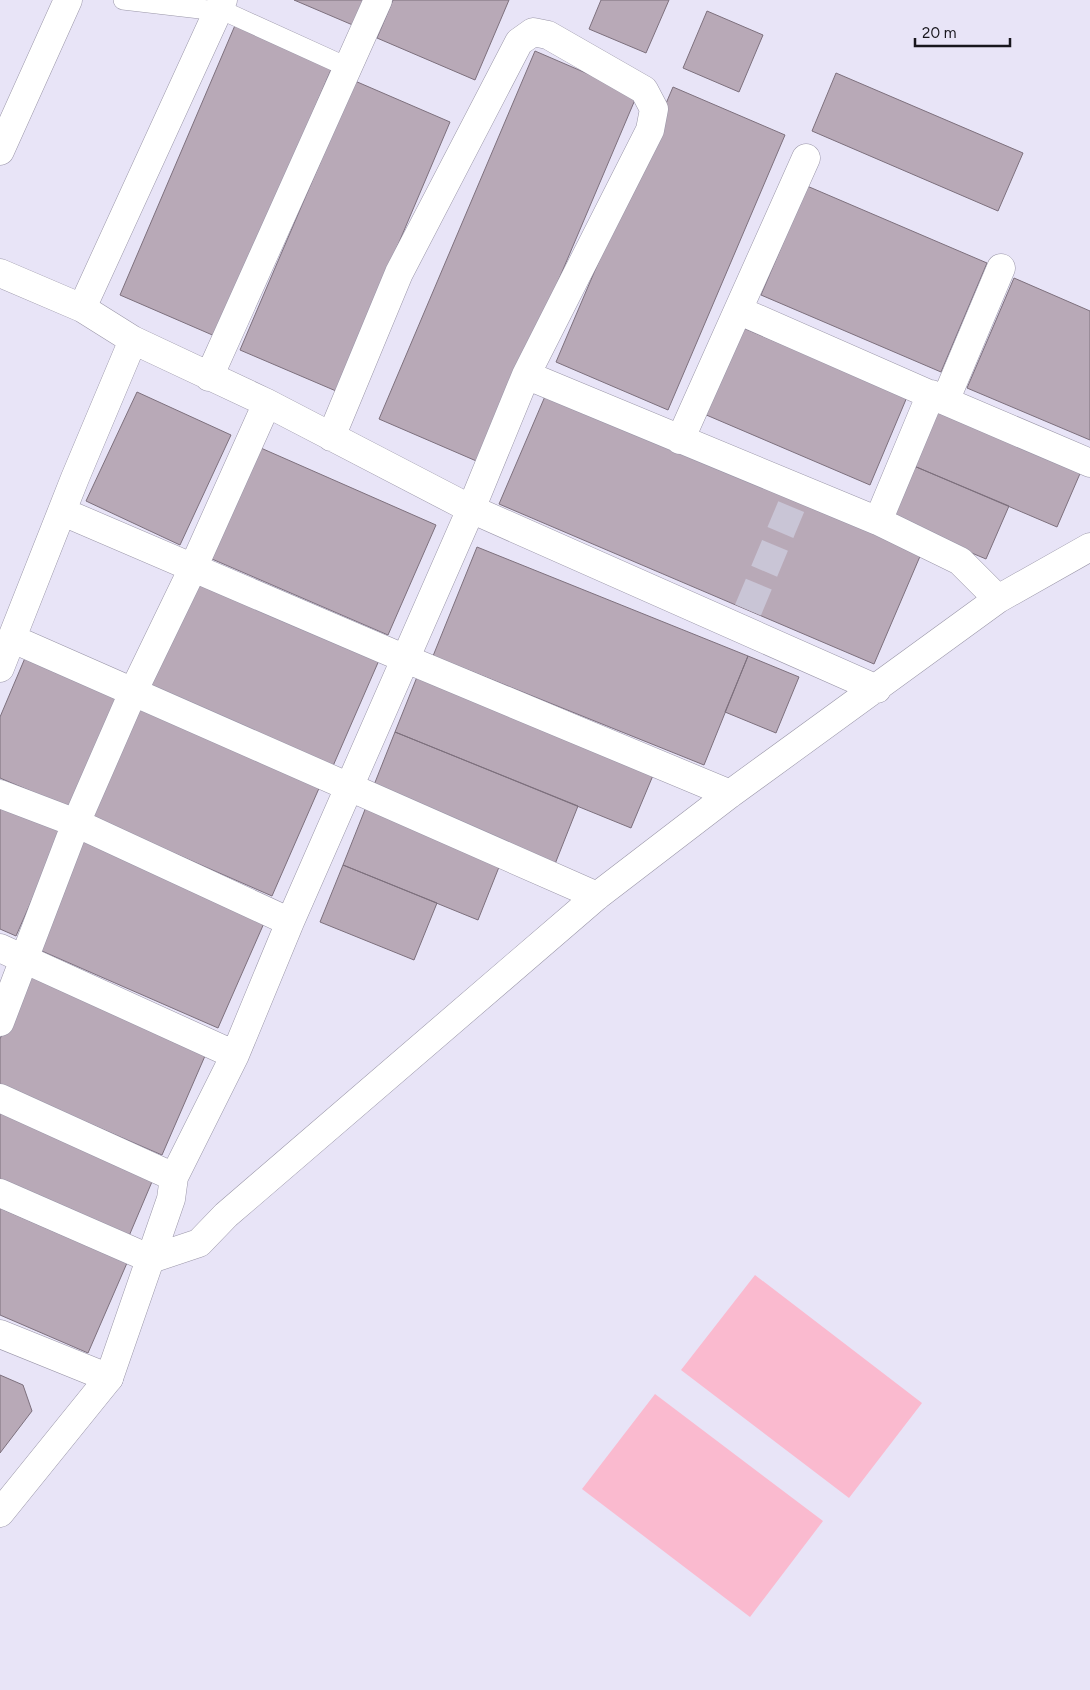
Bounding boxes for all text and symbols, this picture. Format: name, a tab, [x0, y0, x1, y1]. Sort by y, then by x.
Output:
scale bar	[915, 15, 1010, 47]
text: 20 m	[922, 24, 956, 42]

